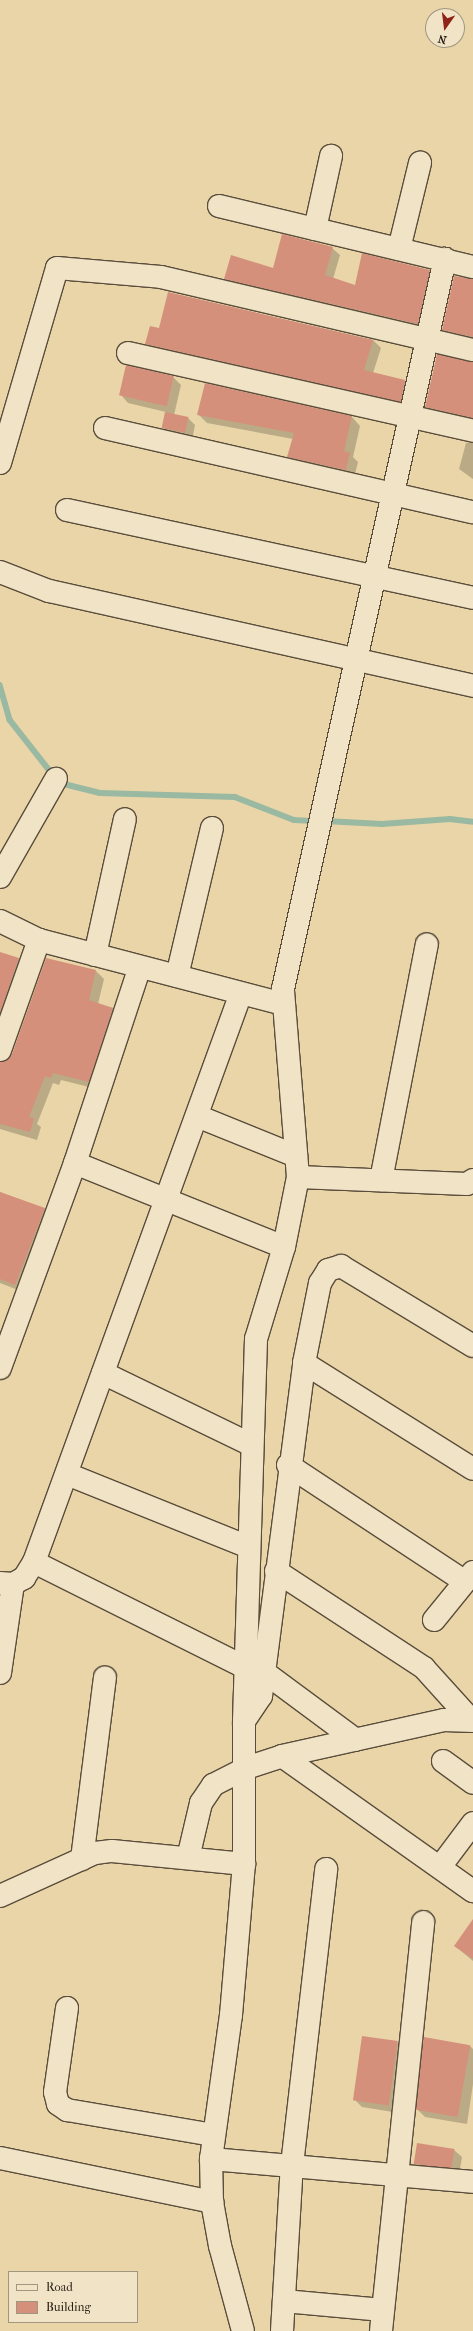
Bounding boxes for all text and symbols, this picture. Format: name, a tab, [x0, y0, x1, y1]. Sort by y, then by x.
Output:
north arrow	[425, 8, 465, 48]
text: N	[437, 32, 448, 46]
legend	[8, 2271, 138, 2323]
text: Road	[46, 2280, 73, 2294]
text: Building	[46, 2300, 91, 2314]

